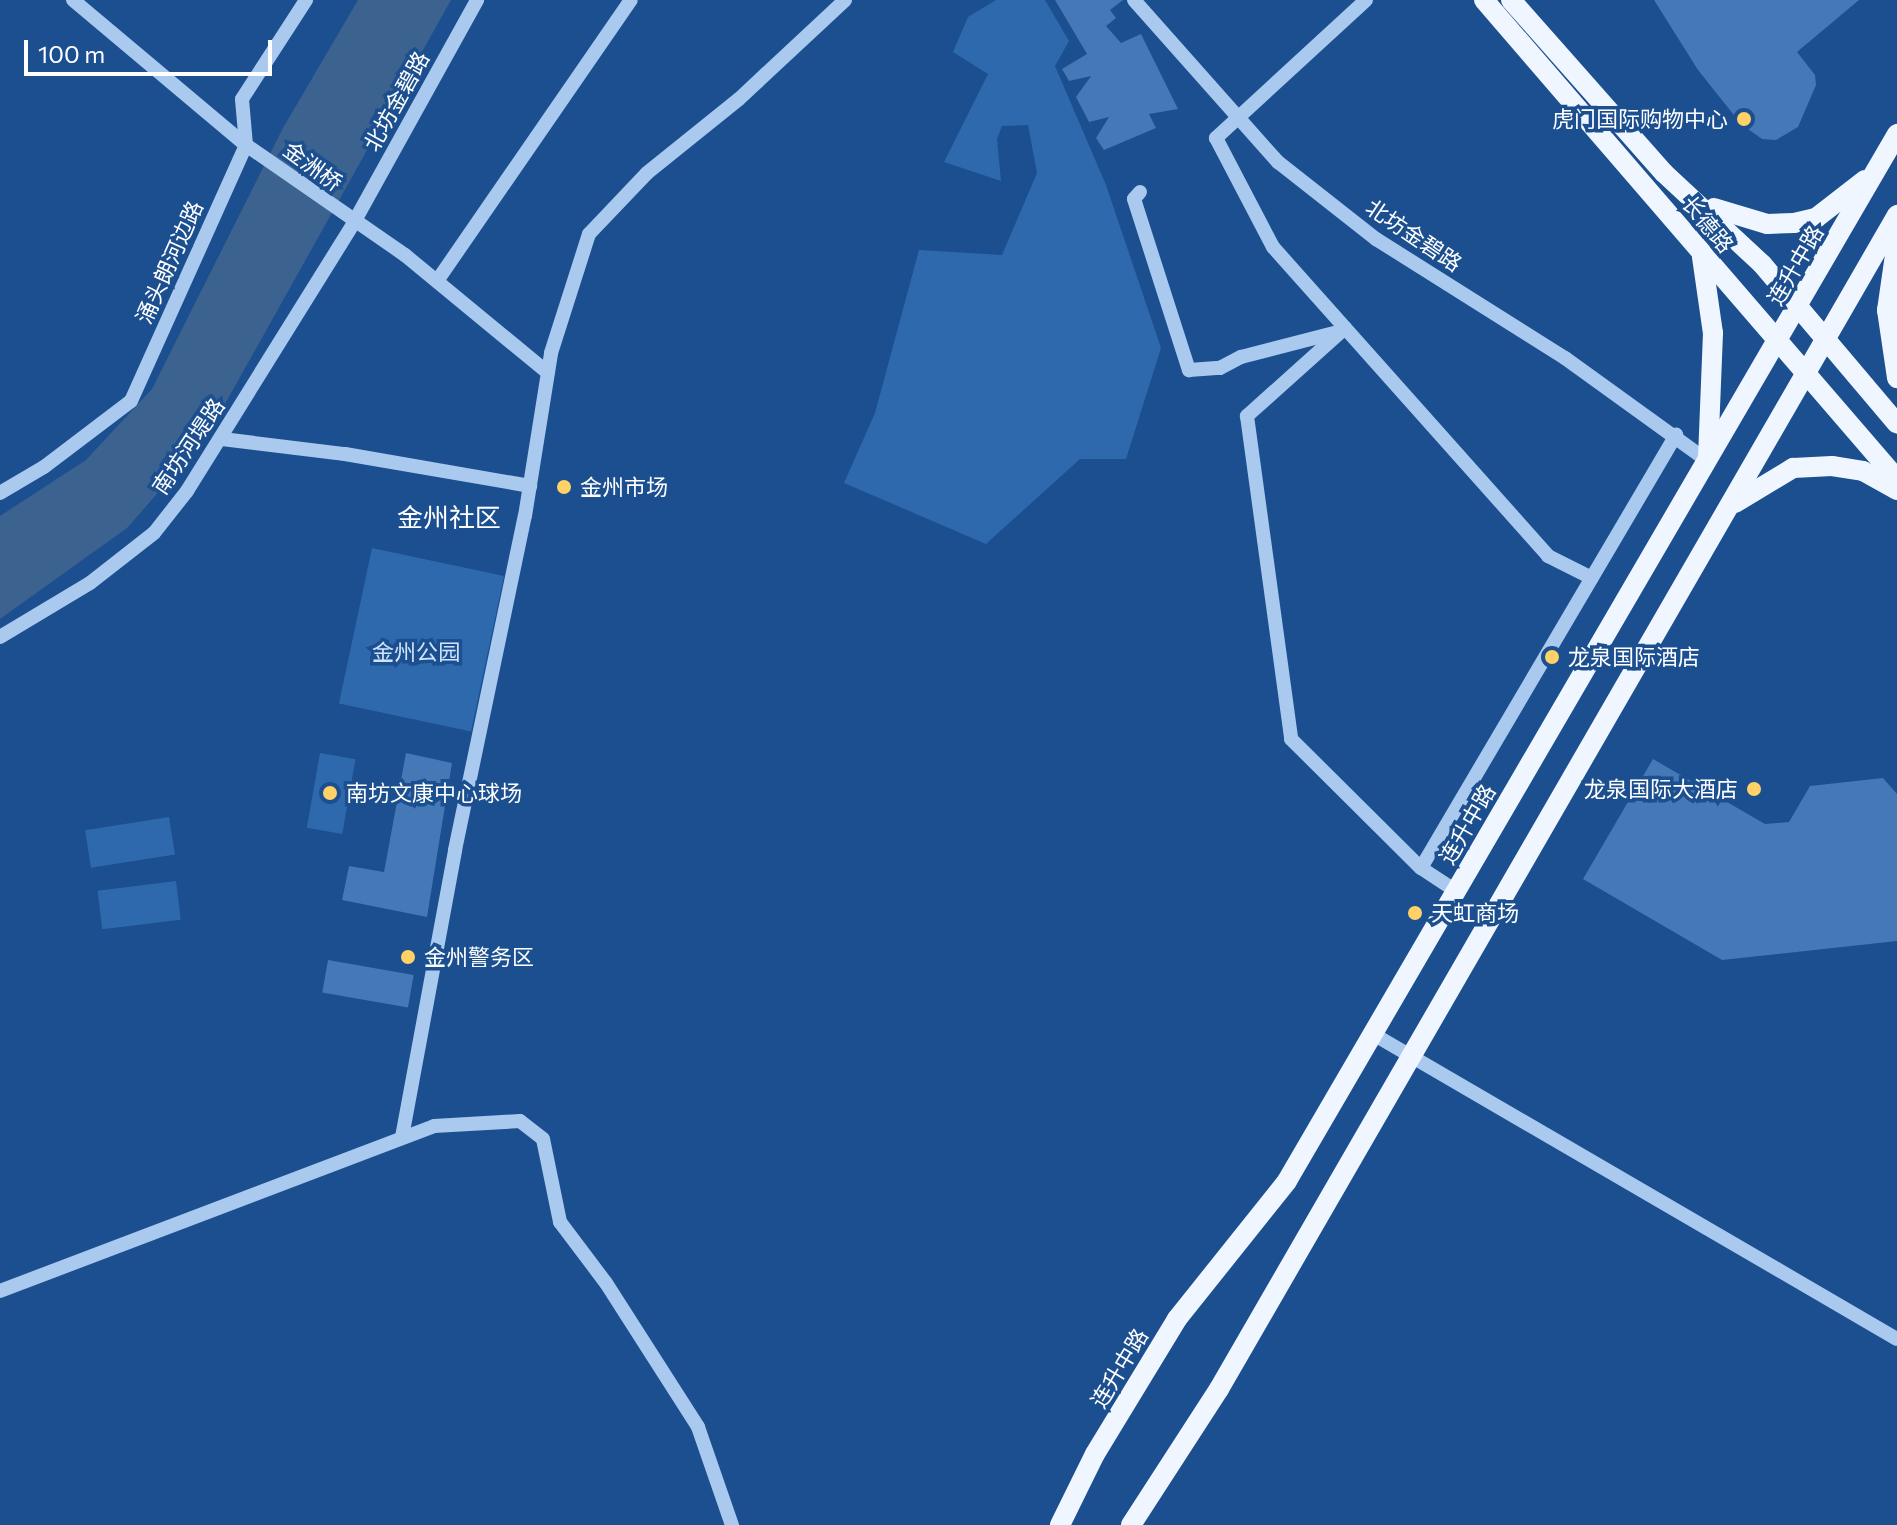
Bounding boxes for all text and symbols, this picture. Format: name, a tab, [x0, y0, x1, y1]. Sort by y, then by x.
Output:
scale bar	[28, 24, 276, 74]
text: 100 m	[38, 39, 105, 68]
street label: 北坊金碧路	[358, 46, 434, 156]
place label: 虎门国际购物中心	[1552, 106, 1728, 132]
marker: 虎门国际购物中心	[1735, 110, 1753, 128]
street label: 金洲桥	[279, 136, 347, 196]
street label: 长德路	[1677, 190, 1739, 258]
street label: 北坊金碧路	[1361, 193, 1467, 277]
street label: 涌头朗河边路	[130, 196, 208, 328]
street label: 连升中路	[1762, 220, 1828, 310]
street label: 南坊河堤路	[146, 393, 230, 499]
place label: 金州市场	[580, 474, 668, 500]
marker: 金州市场	[555, 478, 573, 496]
district label: 金州社区	[397, 501, 501, 533]
park label: 金州公园	[372, 639, 460, 665]
place label: 龙泉国际酒店	[1568, 644, 1700, 670]
marker: 龙泉国际酒店	[1543, 648, 1561, 666]
place label: 龙泉国际大酒店	[1584, 776, 1738, 802]
street label: 连升中路	[1434, 779, 1500, 869]
place label: 南坊文康中心球场	[346, 780, 522, 806]
marker: 龙泉国际大酒店	[1745, 780, 1763, 798]
marker: 南坊文康中心球场	[321, 784, 339, 802]
place label: 天虹商场	[1431, 900, 1519, 926]
marker: 天虹商场	[1406, 904, 1424, 922]
place label: 金州警务区	[424, 944, 534, 970]
marker: 金州警务区	[399, 948, 417, 966]
street label: 连升中路	[1085, 1323, 1153, 1413]

